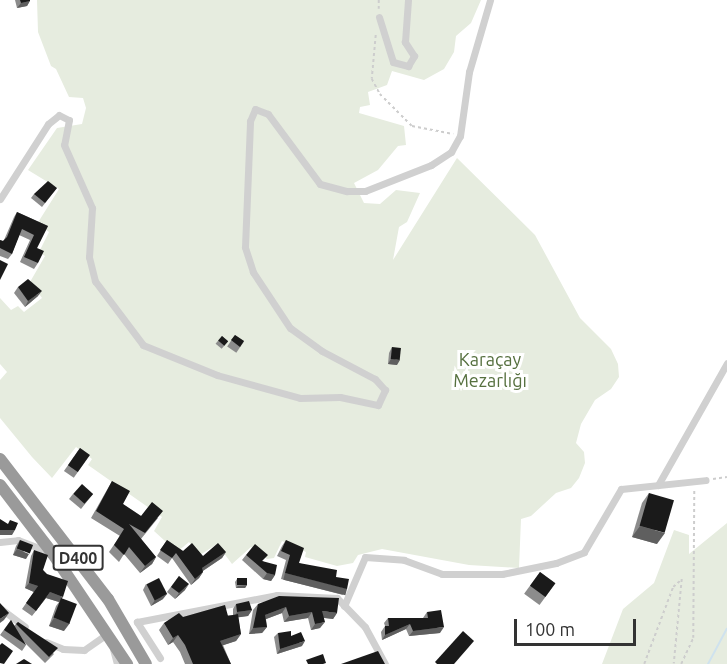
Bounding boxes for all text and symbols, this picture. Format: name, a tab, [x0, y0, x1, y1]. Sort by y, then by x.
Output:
park label: Karaçay Mezarlığı	[453, 349, 527, 392]
road number: D400	[52, 545, 104, 571]
scale bar	[517, 607, 638, 645]
text: 100 m	[525, 619, 575, 639]

